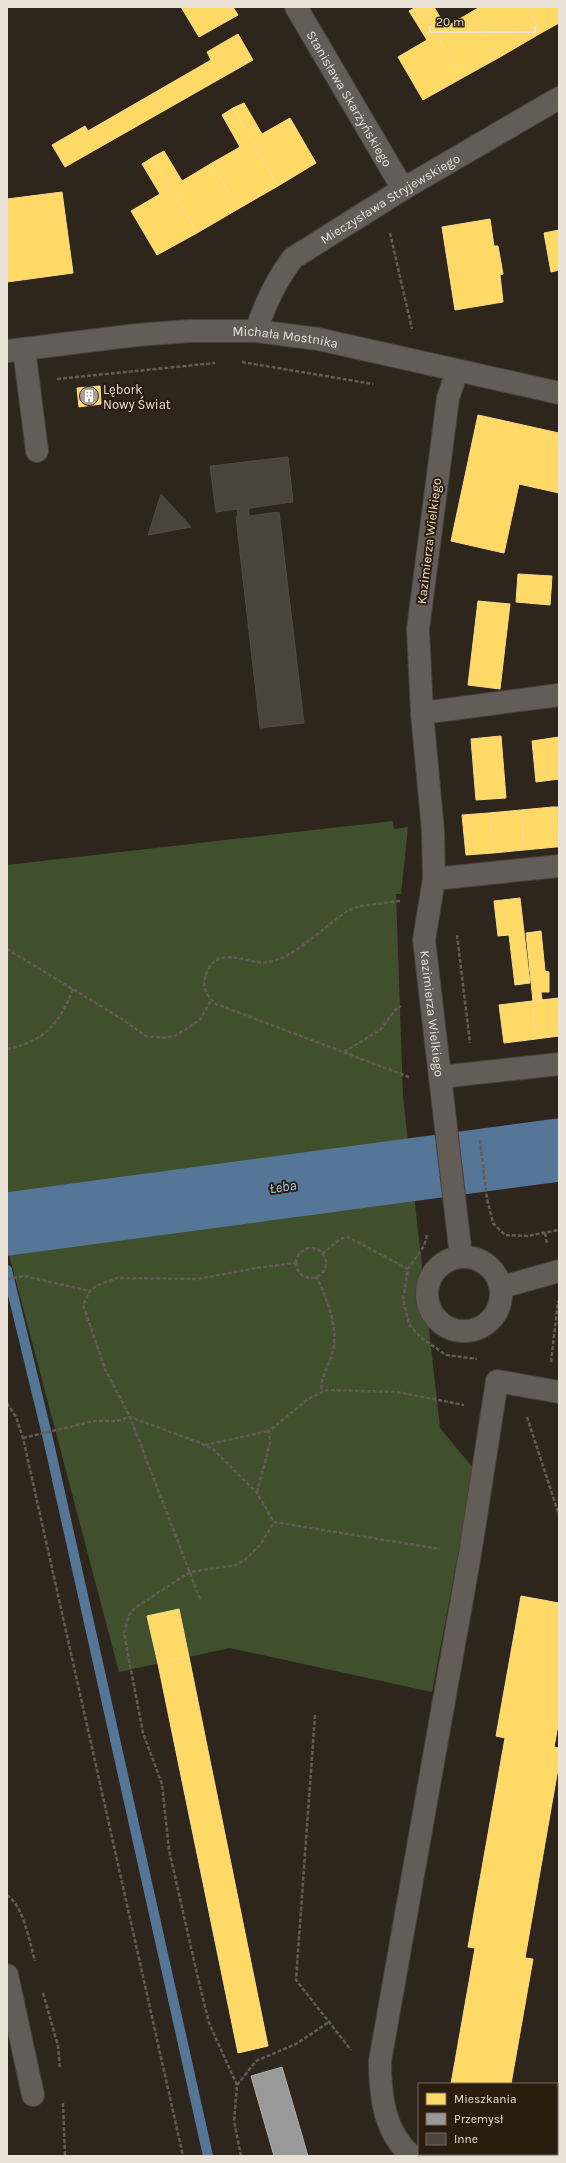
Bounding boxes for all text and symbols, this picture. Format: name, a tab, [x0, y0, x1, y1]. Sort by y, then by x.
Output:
scale bar	[430, 8, 535, 34]
text: 20 m	[436, 15, 464, 29]
street label: Stanisława Skarżyńskiego	[304, 28, 396, 169]
street label: Mieczysława Stryjewskiego	[317, 150, 462, 247]
street label: Michała Mostnika	[233, 323, 340, 351]
place label: Lębork Nowy Świat	[103, 382, 171, 412]
building icon: Lębork Nowy Świat	[78, 385, 100, 407]
street label: Kazimierza Wielkiego	[414, 477, 444, 605]
street label: Kazimierza Wielkiego	[418, 950, 447, 1078]
water label: Łeba	[269, 1177, 297, 1197]
legend	[418, 2083, 558, 2155]
text: Mieszkania	[454, 2092, 517, 2106]
text: Przemysł	[454, 2112, 504, 2126]
text: Inne	[454, 2132, 478, 2146]

